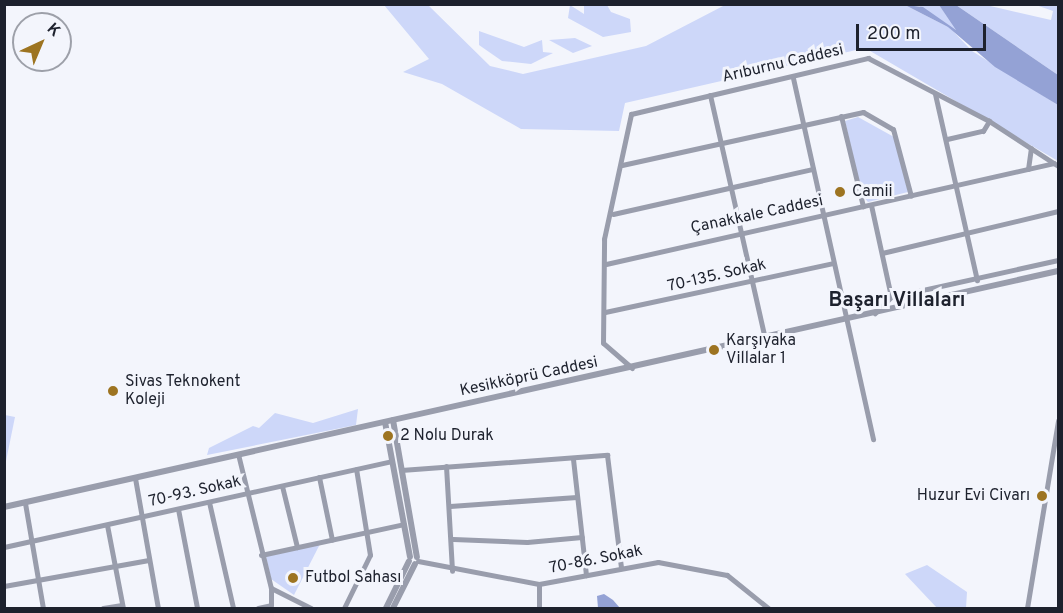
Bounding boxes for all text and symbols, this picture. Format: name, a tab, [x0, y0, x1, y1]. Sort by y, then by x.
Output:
north arrow	[12, 12, 72, 72]
scale bar	[859, 12, 990, 50]
text: K	[42, 19, 64, 42]
text: 200 m	[867, 23, 920, 46]
street label: Arıburnu Caddesi	[720, 41, 846, 87]
place label: Camii	[852, 182, 893, 202]
marker: Camii	[833, 185, 847, 199]
street label: Çanakkale Caddesi	[689, 192, 825, 238]
street label: 70-135. Sokak	[666, 255, 768, 297]
district label: Başarı Villaları	[828, 289, 966, 313]
place label: Karşıyaka Villalar 1	[726, 331, 796, 369]
marker: Karşıyaka Villalar 1	[707, 343, 721, 357]
street label: Kesikköprü Caddesi	[458, 353, 600, 401]
place label: Sivas Teknokent Koleji	[125, 372, 241, 410]
marker: Sivas Teknokent Koleji	[106, 384, 120, 398]
place label: 2 Nolu Durak	[400, 426, 494, 446]
marker: 2 Nolu Durak	[381, 429, 395, 443]
street label: 70-93. Sokak	[147, 472, 243, 512]
place label: Huzur Evi Civarı	[917, 486, 1030, 506]
marker: Huzur Evi Civarı	[1035, 489, 1049, 503]
street label: 70-86. Sokak	[548, 542, 644, 578]
place label: Futbol Sahası	[305, 568, 401, 588]
marker: Futbol Sahası	[286, 571, 300, 585]

